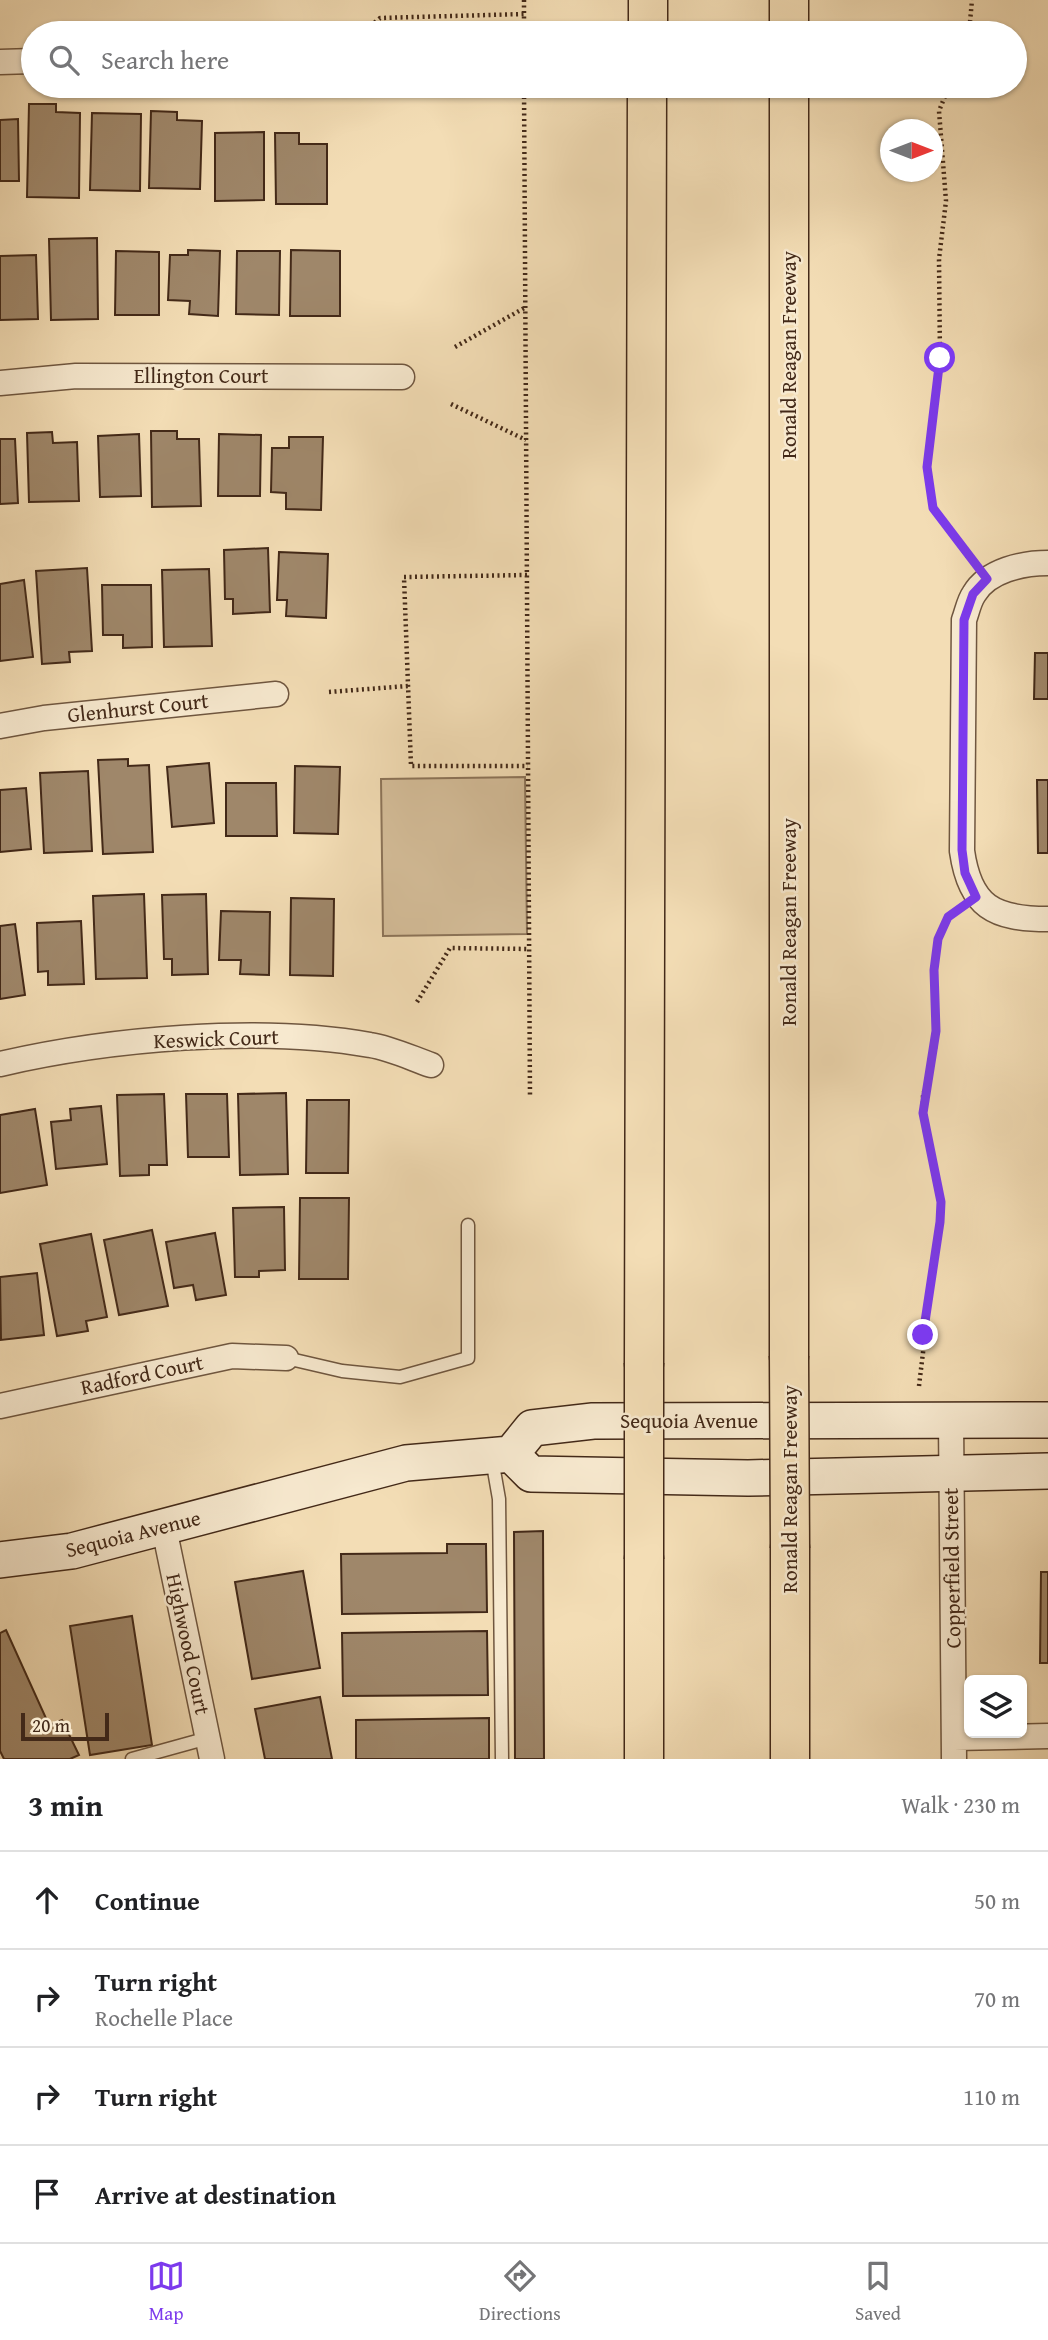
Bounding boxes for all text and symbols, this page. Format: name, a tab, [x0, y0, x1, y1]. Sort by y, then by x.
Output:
search box	[21, 21, 1027, 98]
text: Search here	[101, 40, 229, 79]
icon: search	[45, 41, 83, 79]
north arrow	[880, 119, 943, 182]
street label: Ronald Reagan Freeway	[773, 250, 804, 459]
route start	[924, 342, 955, 373]
street label: Ellington Court	[134, 360, 269, 391]
street label: Glenhurst Court	[66, 685, 211, 730]
street label: Ronald Reagan Freeway	[773, 817, 804, 1026]
street label: Keswick Court	[153, 1021, 280, 1056]
route end	[907, 1319, 938, 1350]
street label: Radford Court	[78, 1346, 207, 1403]
street label: Ronald Reagan Freeway	[774, 1384, 805, 1593]
street label: Sequoia Avenue	[620, 1405, 758, 1436]
street label: Copperfield Street	[935, 1487, 968, 1649]
street label: Sequoia Avenue	[62, 1502, 204, 1565]
street label: Highwood Court	[158, 1570, 219, 1718]
map controls	[964, 1675, 1027, 1738]
button: layers	[964, 1675, 1027, 1738]
scale bar	[21, 1710, 108, 1742]
text: 20 m	[32, 1711, 70, 1739]
text: 3 min	[28, 1783, 103, 1827]
text: Walk · 230 m	[901, 1788, 1020, 1821]
icon: ahead	[28, 1881, 66, 1919]
text: Continue	[95, 1881, 200, 1920]
text: 50 m	[974, 1884, 1020, 1917]
text: Turn right	[95, 1962, 217, 2001]
icon: right	[28, 1979, 66, 2017]
text: 70 m	[974, 1982, 1020, 2015]
text: Rochelle Place	[95, 2001, 233, 2034]
icon: right	[28, 2077, 66, 2115]
text: Turn right	[95, 2077, 217, 2116]
text: 110 m	[963, 2080, 1020, 2113]
icon: arrive	[28, 2175, 66, 2213]
text: Arrive at destination	[95, 2175, 336, 2214]
tab: Map	[147, 2257, 185, 2327]
tab: Directions	[479, 2257, 561, 2327]
tab: Saved	[855, 2257, 901, 2327]

